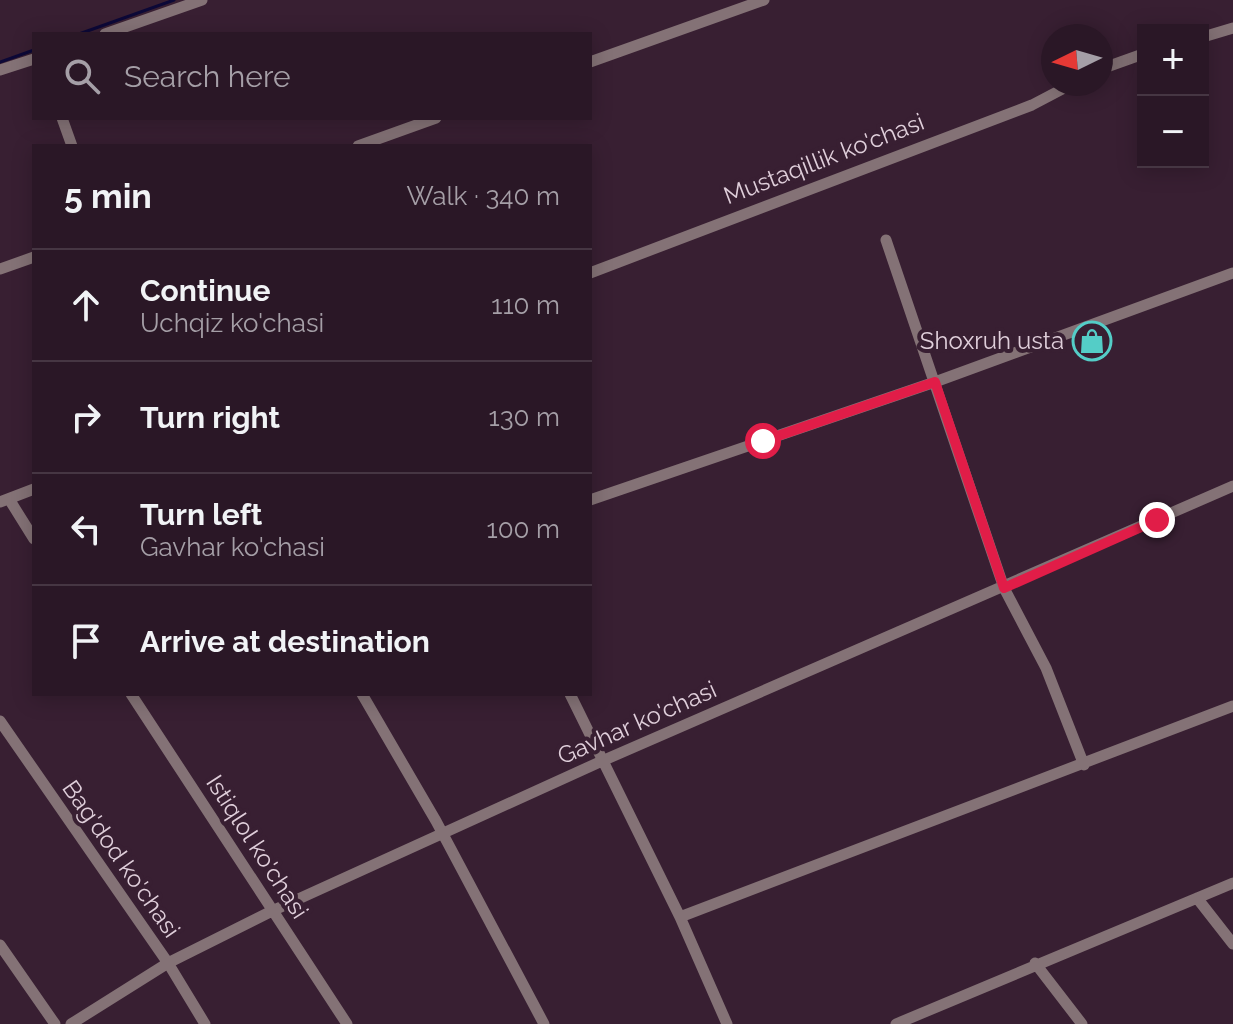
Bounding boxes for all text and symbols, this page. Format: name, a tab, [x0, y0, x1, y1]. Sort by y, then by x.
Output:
north arrow	[1041, 24, 1113, 96]
map controls	[1137, 24, 1209, 168]
button: +	[1137, 24, 1209, 96]
search box	[32, 32, 592, 120]
icon: search	[60, 54, 104, 98]
text: Search here	[124, 59, 291, 94]
button: −	[1137, 96, 1209, 168]
street label: Mustaqillik ko'chasi	[720, 107, 928, 210]
text: 5 min	[64, 176, 152, 216]
text: Walk · 340 m	[406, 181, 560, 211]
text: Continue	[140, 273, 271, 308]
icon: ahead	[64, 283, 108, 327]
text: 110 m	[491, 290, 560, 320]
text: Uchqiz ko'chasi	[140, 308, 324, 338]
shop icon: Shoxruh usta	[1071, 320, 1113, 362]
place label: Shoxruh usta	[920, 326, 1064, 355]
icon: right	[64, 395, 108, 439]
text: Turn right	[140, 400, 280, 435]
text: 130 m	[489, 402, 560, 432]
route start	[745, 423, 781, 459]
text: Turn left	[140, 497, 262, 532]
route end	[1139, 502, 1175, 538]
icon: left	[64, 507, 108, 551]
text: 100 m	[487, 514, 560, 544]
text: Gavhar ko'chasi	[140, 532, 325, 562]
icon: arrive	[64, 619, 108, 663]
text: Arrive at destination	[140, 624, 430, 659]
street label: Gavhar ko'chasi	[553, 675, 721, 771]
street label: Istiqlol ko'chasi	[200, 770, 315, 924]
street label: Bag'dod ko'chasi	[56, 774, 186, 943]

